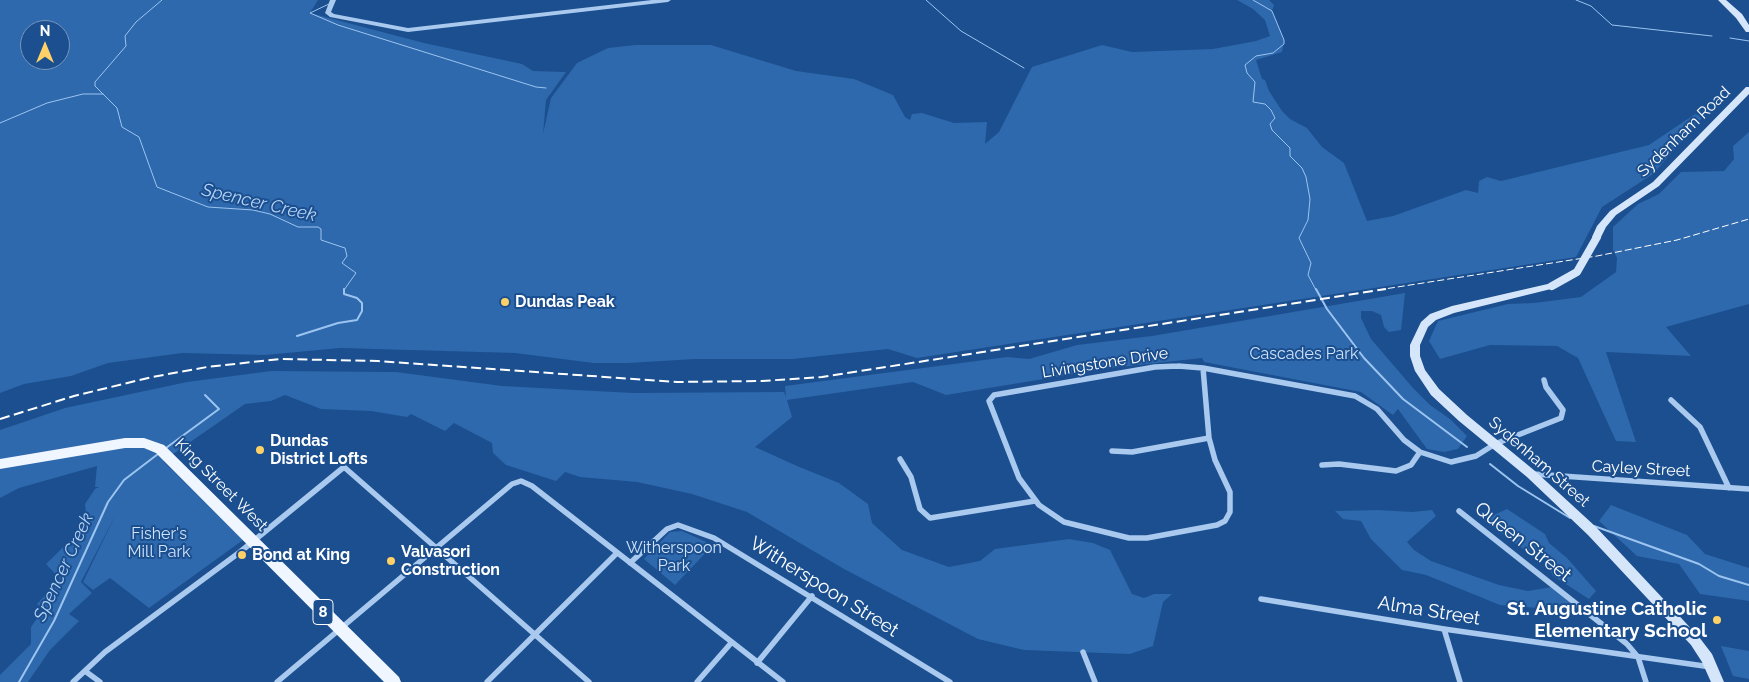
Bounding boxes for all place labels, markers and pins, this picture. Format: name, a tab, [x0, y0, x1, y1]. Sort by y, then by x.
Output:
place label: Dundas Peak	[515, 292, 615, 312]
marker: Dundas Peak	[499, 296, 511, 308]
place label: Dundas District Lofts	[270, 431, 368, 469]
marker: Dundas District Lofts	[254, 444, 266, 456]
place label: Valvasori Construction	[401, 542, 500, 580]
place label: Bond at King	[252, 545, 350, 565]
marker: Bond at King	[236, 549, 248, 561]
marker: Valvasori Construction	[385, 555, 397, 567]
place label: St. Augustine Catholic Elementary School	[1507, 598, 1707, 642]
marker: St. Augustine Catholic Elementary School	[1711, 614, 1723, 626]

